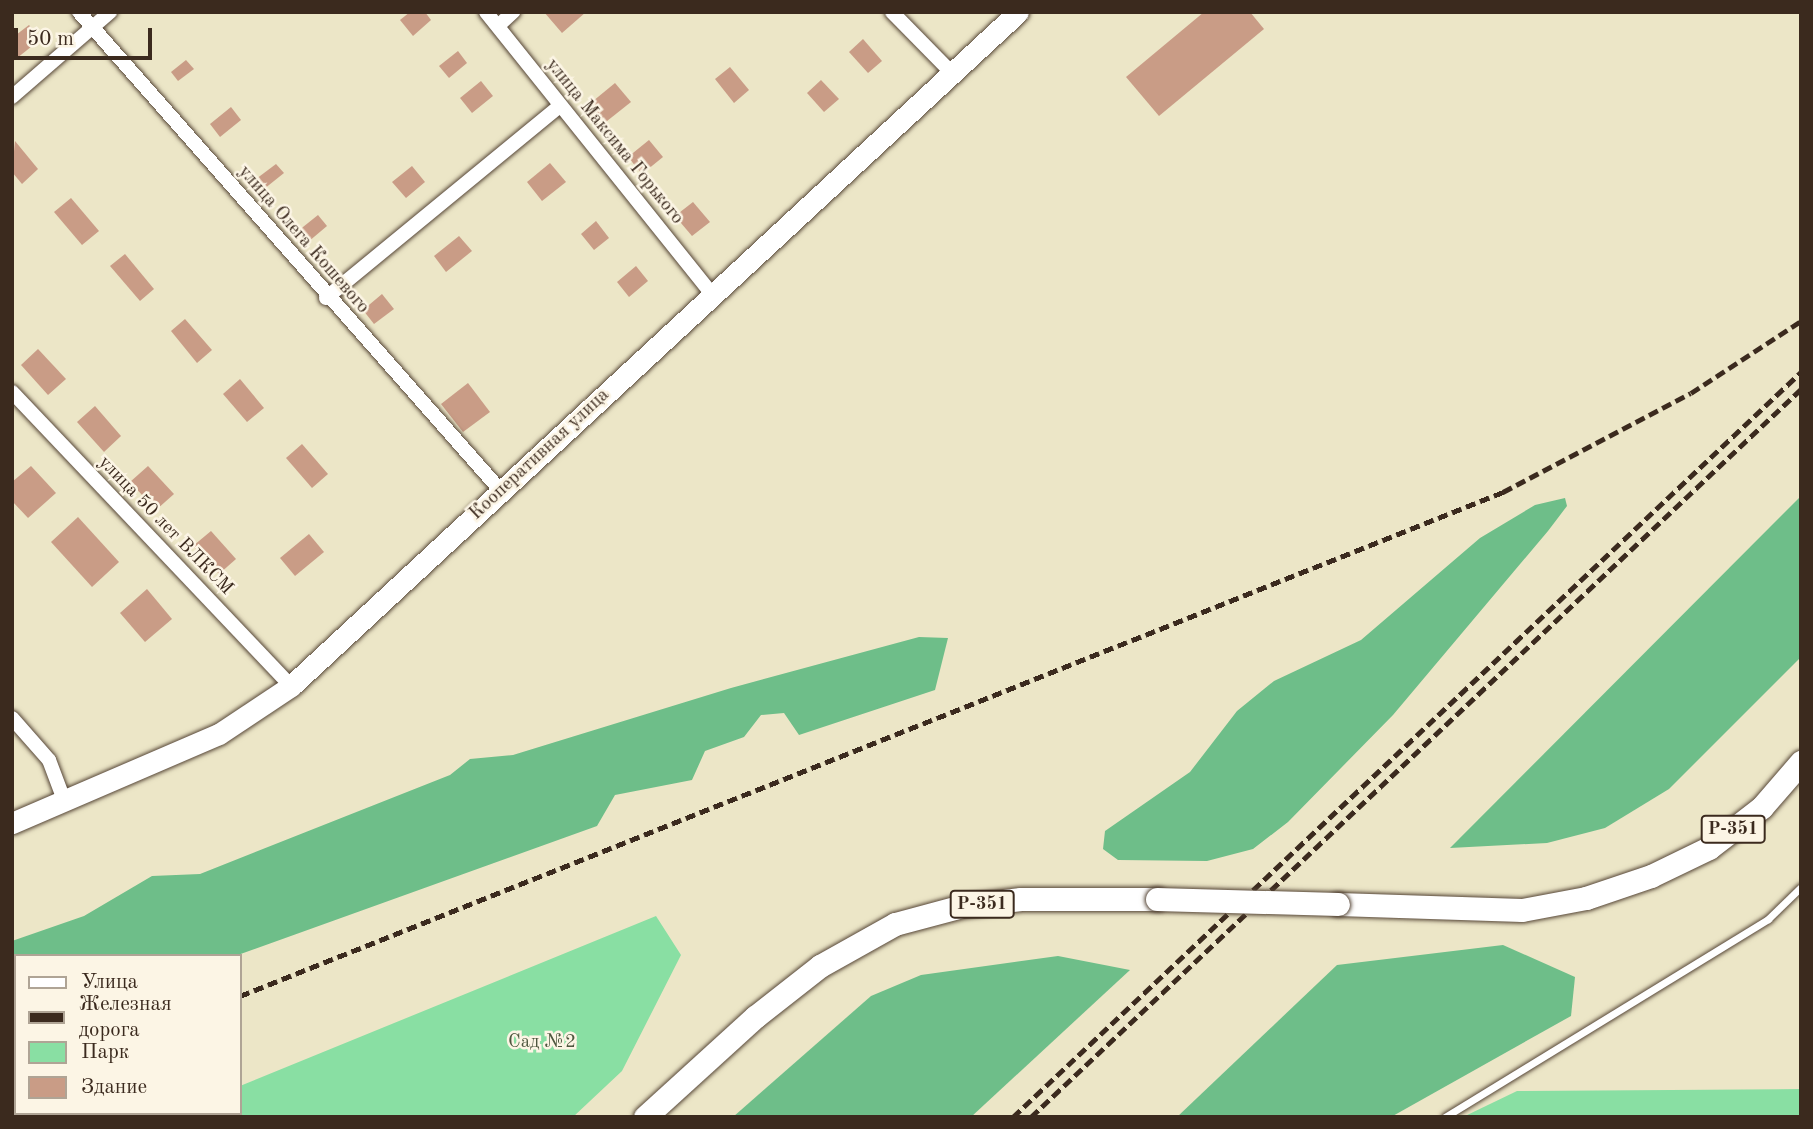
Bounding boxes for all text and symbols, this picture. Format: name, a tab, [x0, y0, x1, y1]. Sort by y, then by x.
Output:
scale bar	[18, 14, 156, 58]
text: 50 m	[27, 29, 74, 50]
street label: улица Максима Горького	[540, 55, 688, 229]
street label: улица Олега Кошевого	[232, 161, 374, 319]
street label: Кооперативная улица	[465, 384, 615, 526]
street label: улица 50 лет ВЛКСМ	[93, 452, 237, 600]
road number: Р-351	[1700, 814, 1766, 844]
road number: Р-351	[949, 890, 1015, 918]
legend	[14, 954, 242, 1115]
text: Улица	[81, 972, 138, 993]
text: Железная дорога	[79, 994, 172, 1041]
park label: Сад №2	[508, 1032, 576, 1054]
text: Парк	[81, 1042, 129, 1063]
text: Здание	[81, 1077, 147, 1098]

